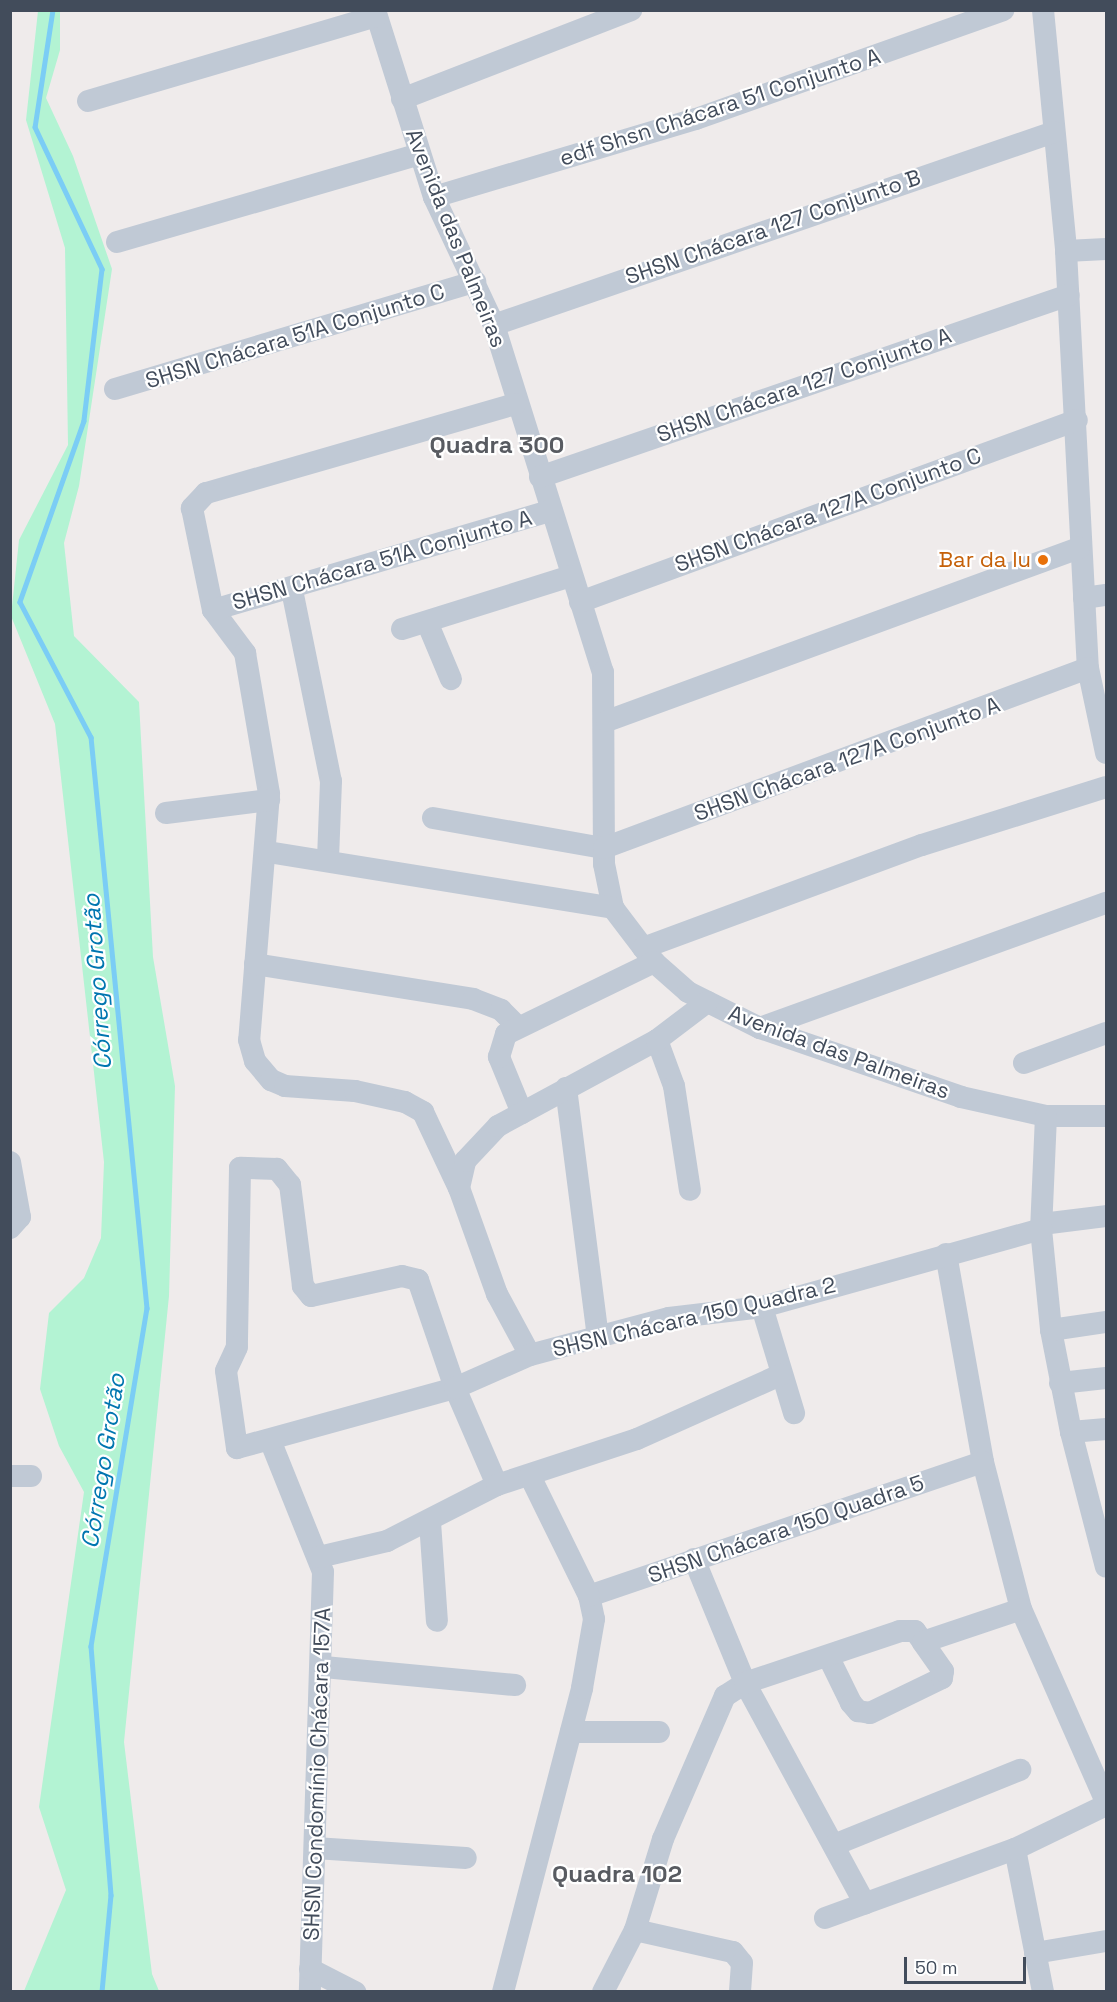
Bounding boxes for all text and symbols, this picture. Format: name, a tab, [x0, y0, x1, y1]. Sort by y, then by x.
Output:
street label: edf Shsn Chácara 51 Conjunto A	[556, 43, 884, 171]
street label: Avenida das Palmeiras	[400, 125, 512, 351]
street label: SHSN Chácara 127 Conjunto B	[622, 164, 924, 290]
street label: SHSN Chácara 51A Conjunto C	[142, 278, 448, 394]
street label: SHSN Chácara 127 Conjunto A	[653, 322, 955, 448]
district label: Quadra 300	[430, 431, 564, 459]
street label: SHSN Chácara 127A Conjunto C	[671, 442, 985, 578]
street label: SHSN Chácara 51A Conjunto A	[229, 504, 535, 616]
place label: Bar da lu	[939, 547, 1031, 573]
marker: Bar da lu	[1036, 553, 1050, 567]
street label: SHSN Chácara 127A Conjunto A	[690, 691, 1004, 827]
water label: Córrego Grotão	[76, 893, 118, 1071]
street label: Avenida das Palmeiras	[725, 1000, 953, 1104]
street label: SHSN Chácara 150 Quadra 2	[550, 1272, 838, 1362]
water label: Córrego Grotão	[75, 1372, 131, 1550]
street label: SHSN Chácara 150 Quadra 5	[645, 1469, 927, 1589]
street label: SHSN Condomínio Chácara 157A	[298, 1607, 336, 1941]
district label: Quadra 102	[552, 1860, 682, 1888]
scale bar	[907, 1945, 1028, 1983]
text: 50 m	[915, 1956, 957, 1979]

